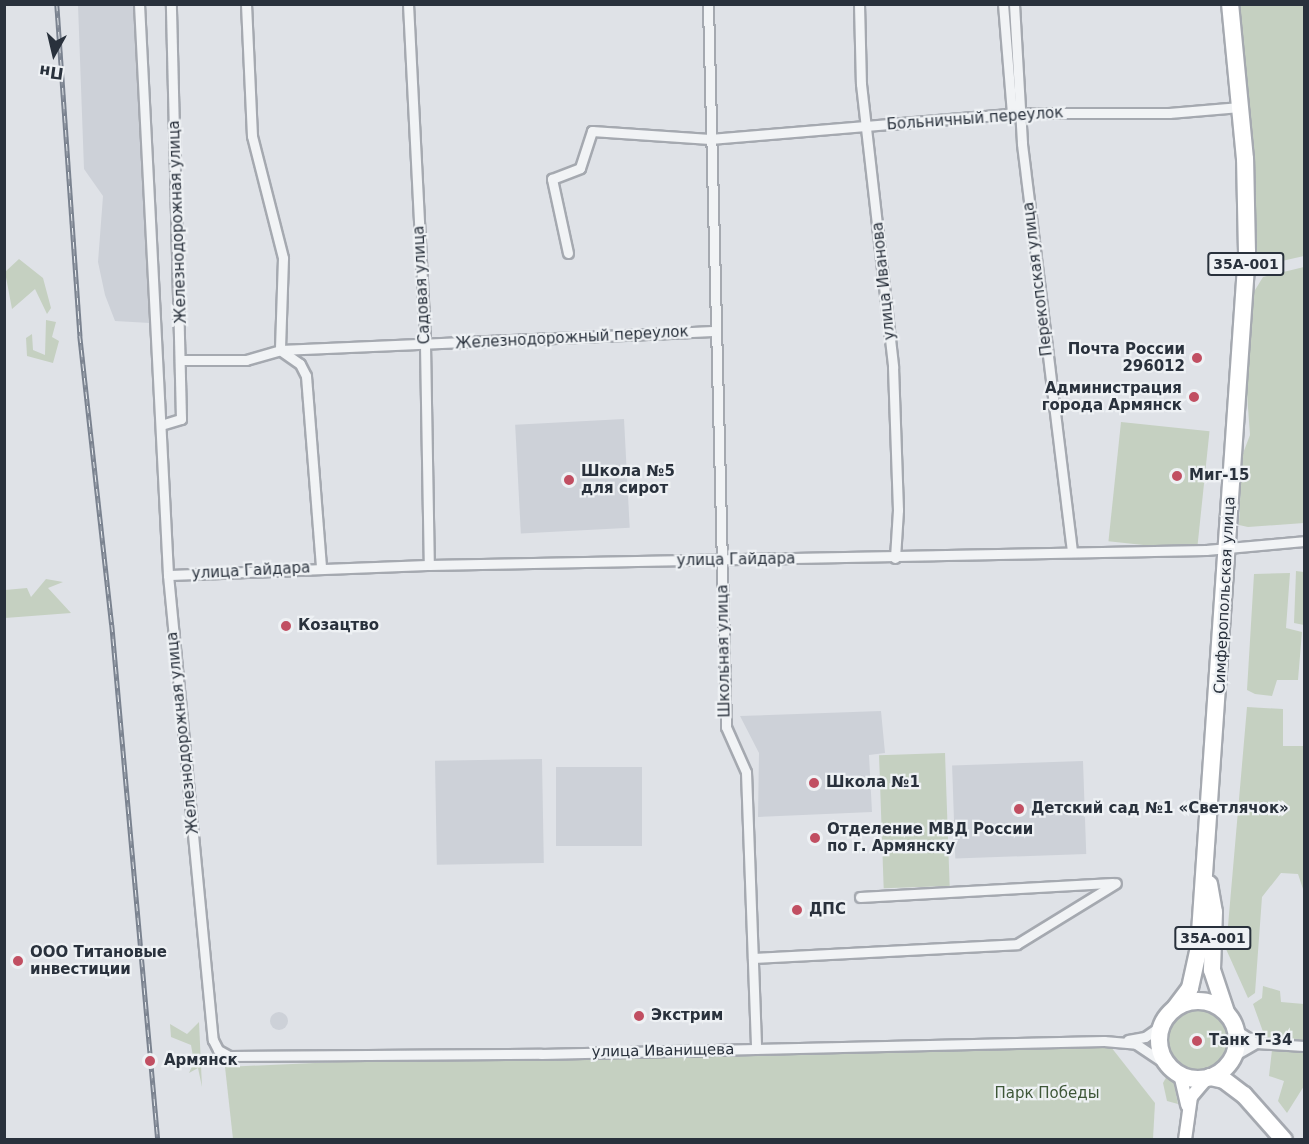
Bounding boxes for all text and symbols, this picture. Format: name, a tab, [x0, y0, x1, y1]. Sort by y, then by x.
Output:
north arrow	[24, 24, 84, 84]
text: Пн	[38, 61, 65, 83]
street label: Больничный переулок	[886, 104, 1064, 134]
street label: Железнодорожная улица	[165, 120, 191, 324]
street label: Перекопская улица	[1020, 201, 1056, 357]
street label: улица Иванова	[869, 221, 899, 341]
street label: Садовая улица	[410, 225, 434, 345]
road number: 35А-001	[1207, 253, 1285, 275]
street label: Железнодорожный переулок	[455, 323, 689, 353]
place label: Почта России 296012	[1068, 340, 1185, 375]
marker: Почта России 296012	[1190, 351, 1204, 365]
place label: Администрация города Армянск	[1042, 379, 1182, 414]
marker: Администрация города Армянск	[1187, 390, 1201, 404]
place label: Школа №5 для сирот	[581, 462, 675, 497]
place label: Миг-15	[1189, 467, 1249, 485]
marker: Миг-15	[1170, 469, 1184, 483]
marker: Школа №5 для сирот	[562, 473, 576, 487]
street label: Симферопольская улица	[1211, 496, 1239, 694]
street label: улица Гайдара	[676, 550, 796, 570]
street label: улица Гайдара	[191, 559, 311, 583]
street label: Школьная улица	[714, 584, 734, 718]
place label: Козацтво	[298, 617, 379, 635]
marker: Козацтво	[279, 619, 293, 633]
street label: Железнодорожная улица	[163, 631, 203, 835]
place label: Школа №1	[826, 774, 920, 792]
marker: Школа №1	[807, 776, 821, 790]
place label: Детский сад №1 «Светлячок»	[1031, 800, 1289, 818]
marker: Детский сад №1 «Светлячок»	[1012, 802, 1026, 816]
place label: Отделение МВД России по г. Армянску	[827, 820, 1033, 855]
marker: Отделение МВД России по г. Армянску	[808, 831, 822, 845]
place label: ДПС	[809, 901, 846, 919]
marker: ДПС	[790, 903, 804, 917]
road number: 35А-001	[1174, 927, 1252, 949]
place label: ООО Титановые инвестиции	[30, 943, 167, 978]
marker: ООО Титановые инвестиции	[11, 954, 25, 968]
place label: Экстрим	[651, 1007, 723, 1025]
marker: Экстрим	[632, 1009, 646, 1023]
place label: Танк Т-34	[1209, 1032, 1292, 1050]
marker: Танк Т-34	[1190, 1034, 1204, 1048]
street label: улица Иванищева	[592, 1041, 734, 1061]
marker: Армянск	[141, 1052, 159, 1070]
place label: Армянск	[164, 1052, 238, 1070]
park label: Парк Победы	[995, 1085, 1099, 1103]

